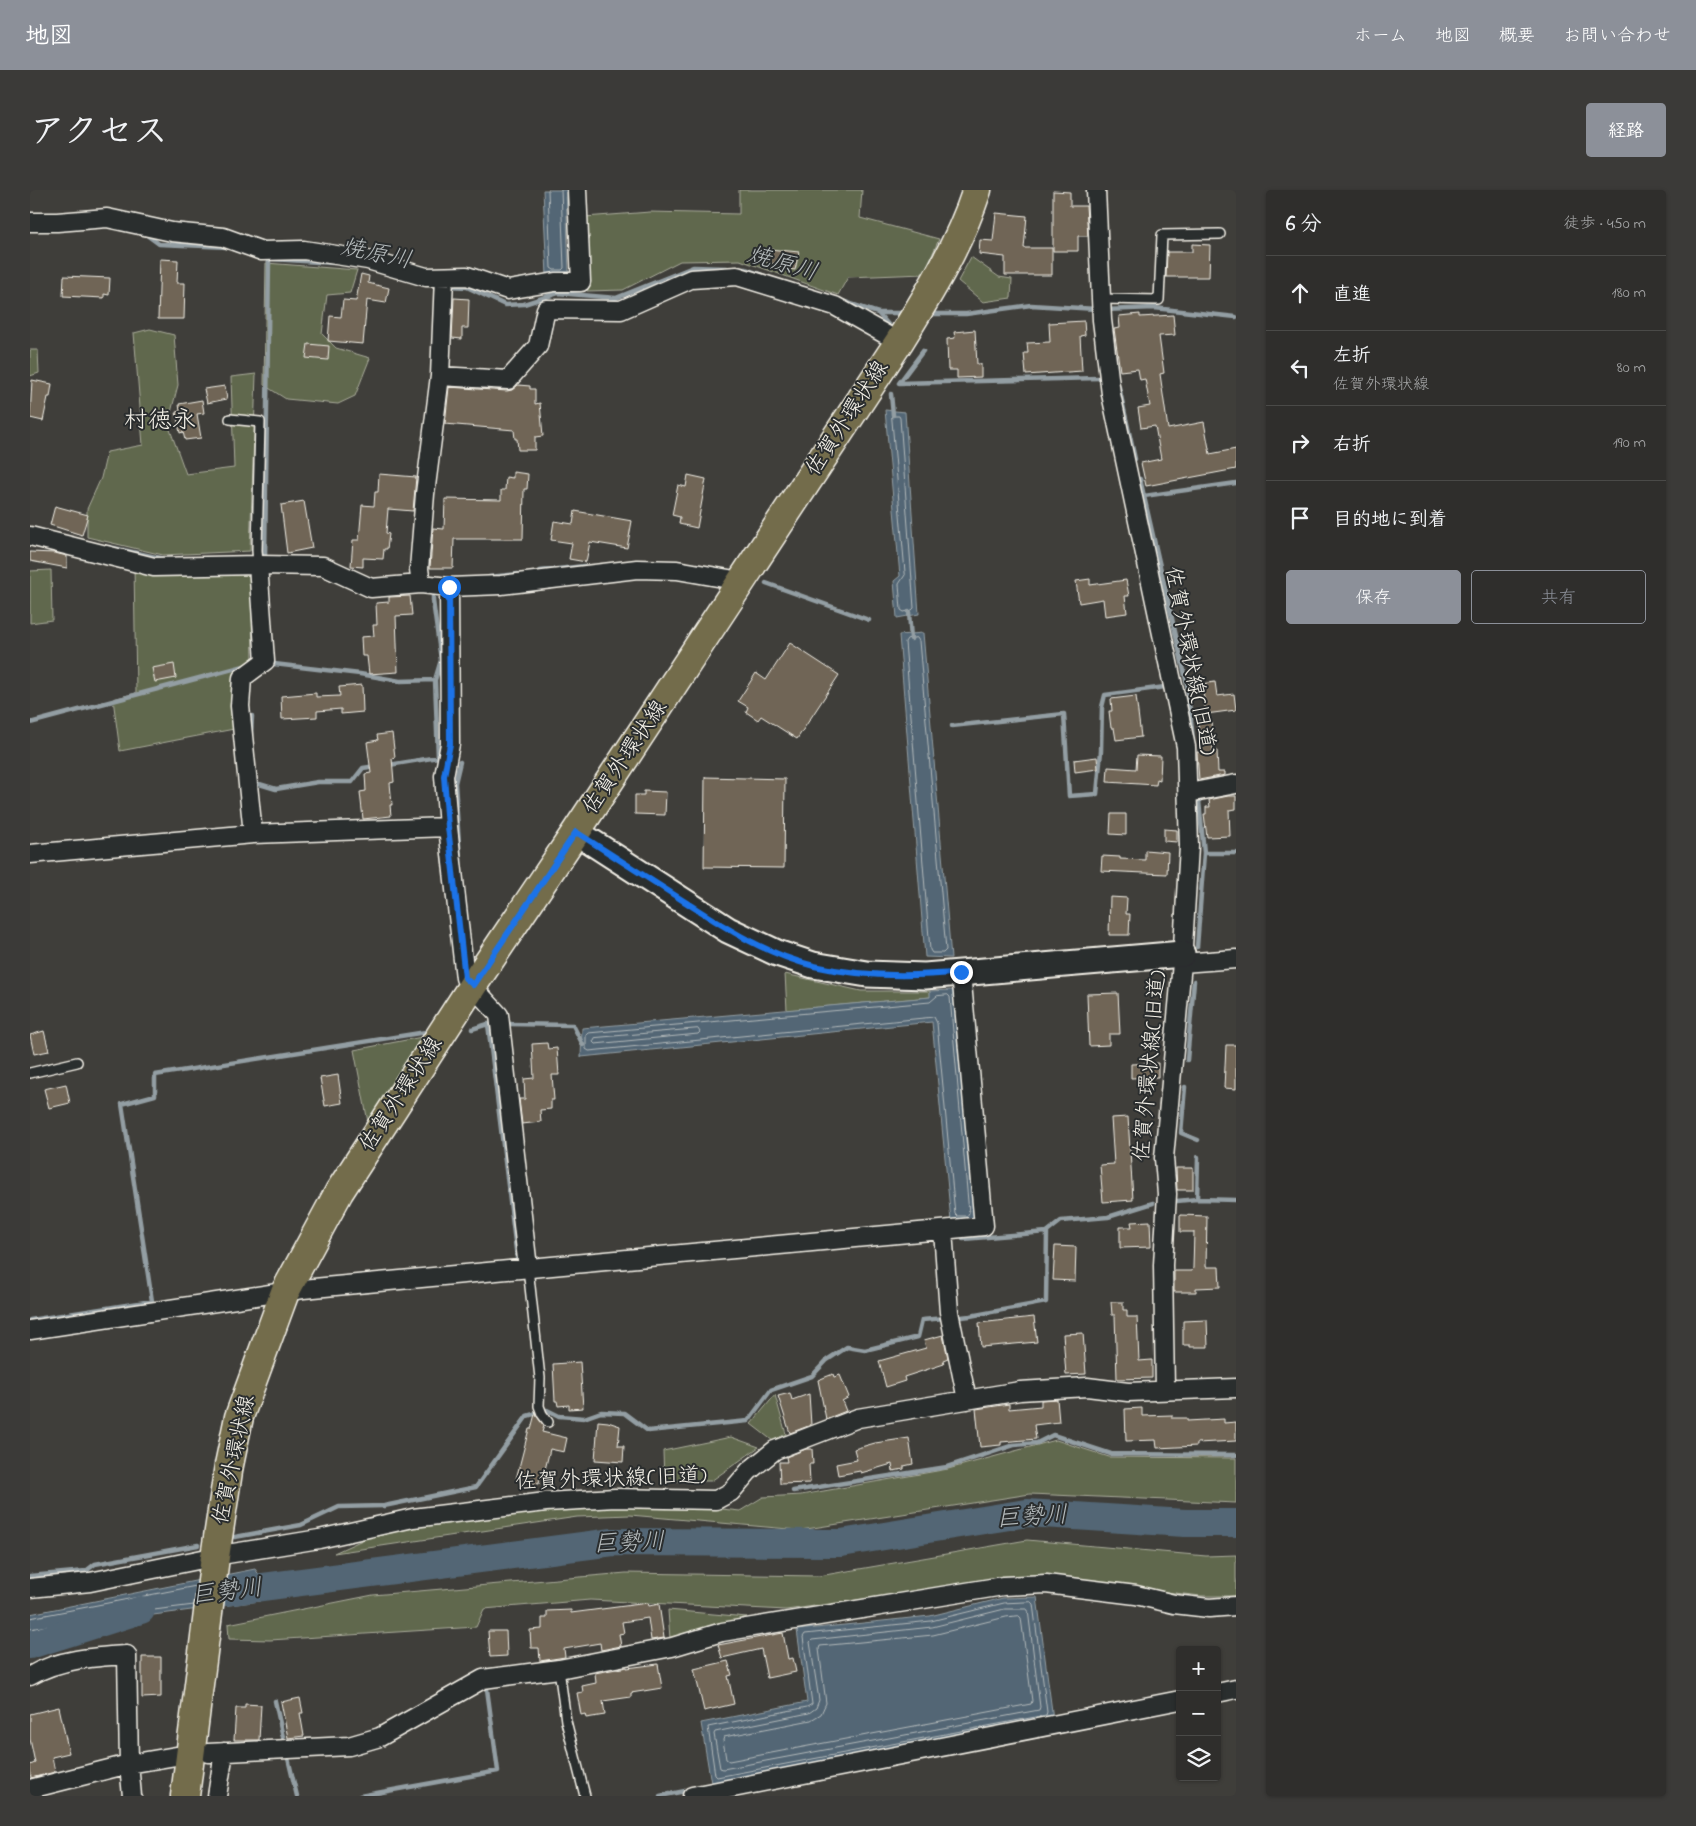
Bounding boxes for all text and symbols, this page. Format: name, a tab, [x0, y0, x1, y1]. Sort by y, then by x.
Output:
text: 地図	[25, 20, 73, 55]
text: ホーム	[1354, 24, 1407, 50]
text: 地図	[1435, 24, 1471, 50]
text: 概要	[1499, 24, 1535, 50]
text: お問い合わせ	[1563, 24, 1671, 50]
button: 経路	[1586, 103, 1666, 157]
text: アクセス	[30, 108, 168, 159]
text: 6 分	[1286, 210, 1322, 240]
text: 徒歩 · 450 m	[1564, 212, 1646, 236]
water label: 焼原川	[337, 230, 415, 280]
water label: 焼原川	[743, 238, 821, 292]
icon: ahead	[1286, 279, 1314, 307]
text: 180 m	[1612, 281, 1646, 305]
text: 直進	[1333, 282, 1371, 309]
text: 左折	[1333, 343, 1371, 370]
icon: left	[1286, 354, 1314, 382]
street label: 佐賀外環状線	[799, 355, 897, 483]
text: 80 m	[1617, 356, 1646, 380]
text: 佐賀外環状線	[1333, 373, 1429, 397]
district label: 村徳永	[124, 404, 196, 439]
icon: right	[1286, 429, 1314, 457]
text: 190 m	[1613, 431, 1646, 455]
text: 右折	[1333, 432, 1371, 459]
icon: arrive	[1286, 504, 1314, 532]
text: 目的地に到着	[1333, 507, 1447, 534]
street label: 佐賀外環状線(旧道)	[1155, 564, 1223, 758]
button: 保存	[1286, 570, 1461, 624]
button: 共有	[1471, 570, 1646, 624]
route start	[438, 576, 461, 599]
street label: 佐賀外環状線	[576, 694, 676, 822]
route end	[950, 961, 973, 984]
street label: 佐賀外環状線(旧道)	[1127, 969, 1175, 1163]
street label: 佐賀外環状線	[353, 1031, 451, 1159]
street label: 佐賀外環状線	[206, 1392, 264, 1528]
street label: 佐賀外環状線(旧道)	[515, 1461, 707, 1499]
water label: 巨勢川	[995, 1499, 1069, 1537]
water label: 巨勢川	[592, 1525, 666, 1563]
water label: 巨勢川	[189, 1571, 265, 1615]
map controls	[1176, 1646, 1221, 1781]
button: +	[1176, 1646, 1221, 1691]
button: −	[1176, 1691, 1221, 1736]
button: layers	[1176, 1736, 1221, 1781]

